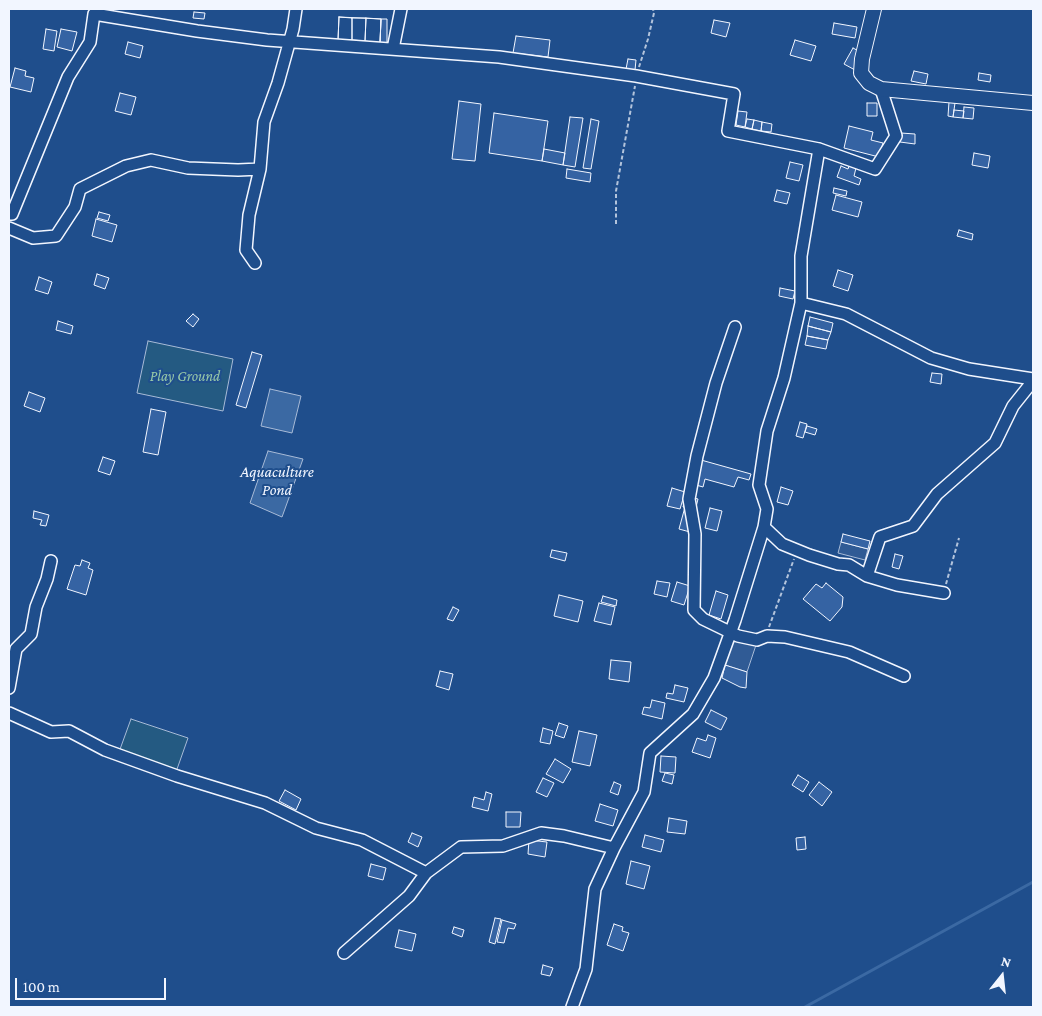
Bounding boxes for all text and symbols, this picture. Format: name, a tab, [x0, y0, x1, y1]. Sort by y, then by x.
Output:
park label: Play Ground	[150, 367, 220, 385]
water label: Aquaculture Pond	[240, 462, 314, 500]
north arrow	[977, 951, 1027, 1001]
text: N	[999, 953, 1013, 971]
scale bar	[18, 968, 169, 1000]
text: 100 m	[23, 979, 60, 995]

